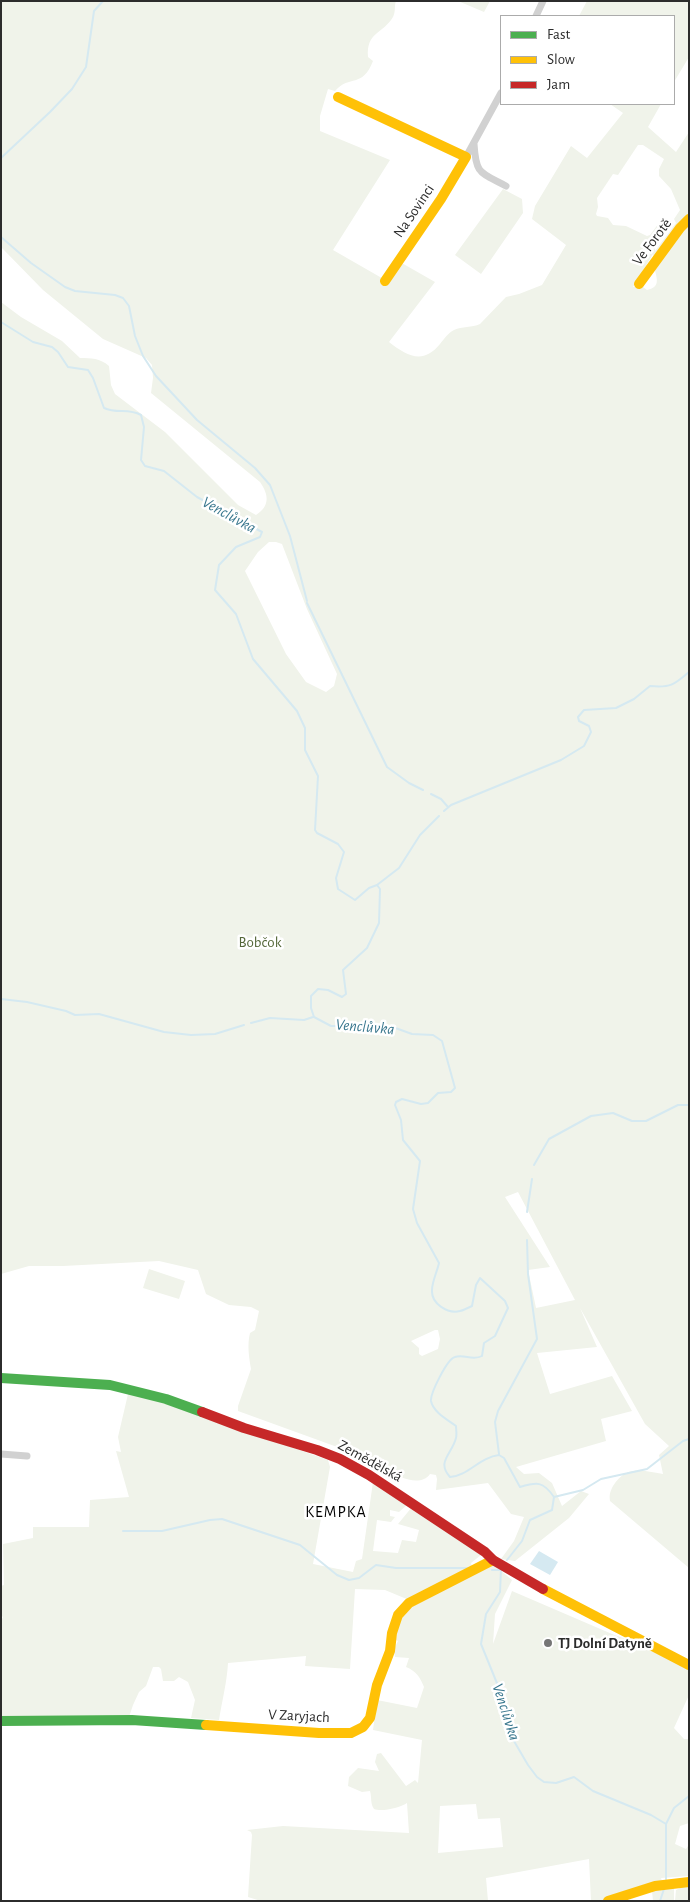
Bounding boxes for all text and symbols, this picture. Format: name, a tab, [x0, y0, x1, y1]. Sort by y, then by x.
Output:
legend	[500, 15, 675, 105]
text: Fast	[547, 27, 570, 42]
text: Slow	[547, 52, 575, 67]
text: Jam	[547, 77, 570, 92]
street label: Na Sovinci	[390, 181, 438, 241]
street label: Ve Forotě	[629, 215, 675, 269]
water label: Venclůvka	[199, 492, 259, 538]
park label: Bobčok	[239, 933, 281, 951]
water label: Venclůvka	[335, 1015, 395, 1039]
street label: Zemědělská	[335, 1436, 405, 1486]
district label: KEMPKA	[305, 1502, 367, 1522]
place label: TJ Dolní Datyně	[558, 1634, 652, 1652]
marker: TJ Dolní Datyně	[542, 1637, 554, 1649]
water label: Venclůvka	[488, 1681, 524, 1743]
street label: V Zaryjach	[268, 1705, 330, 1727]

